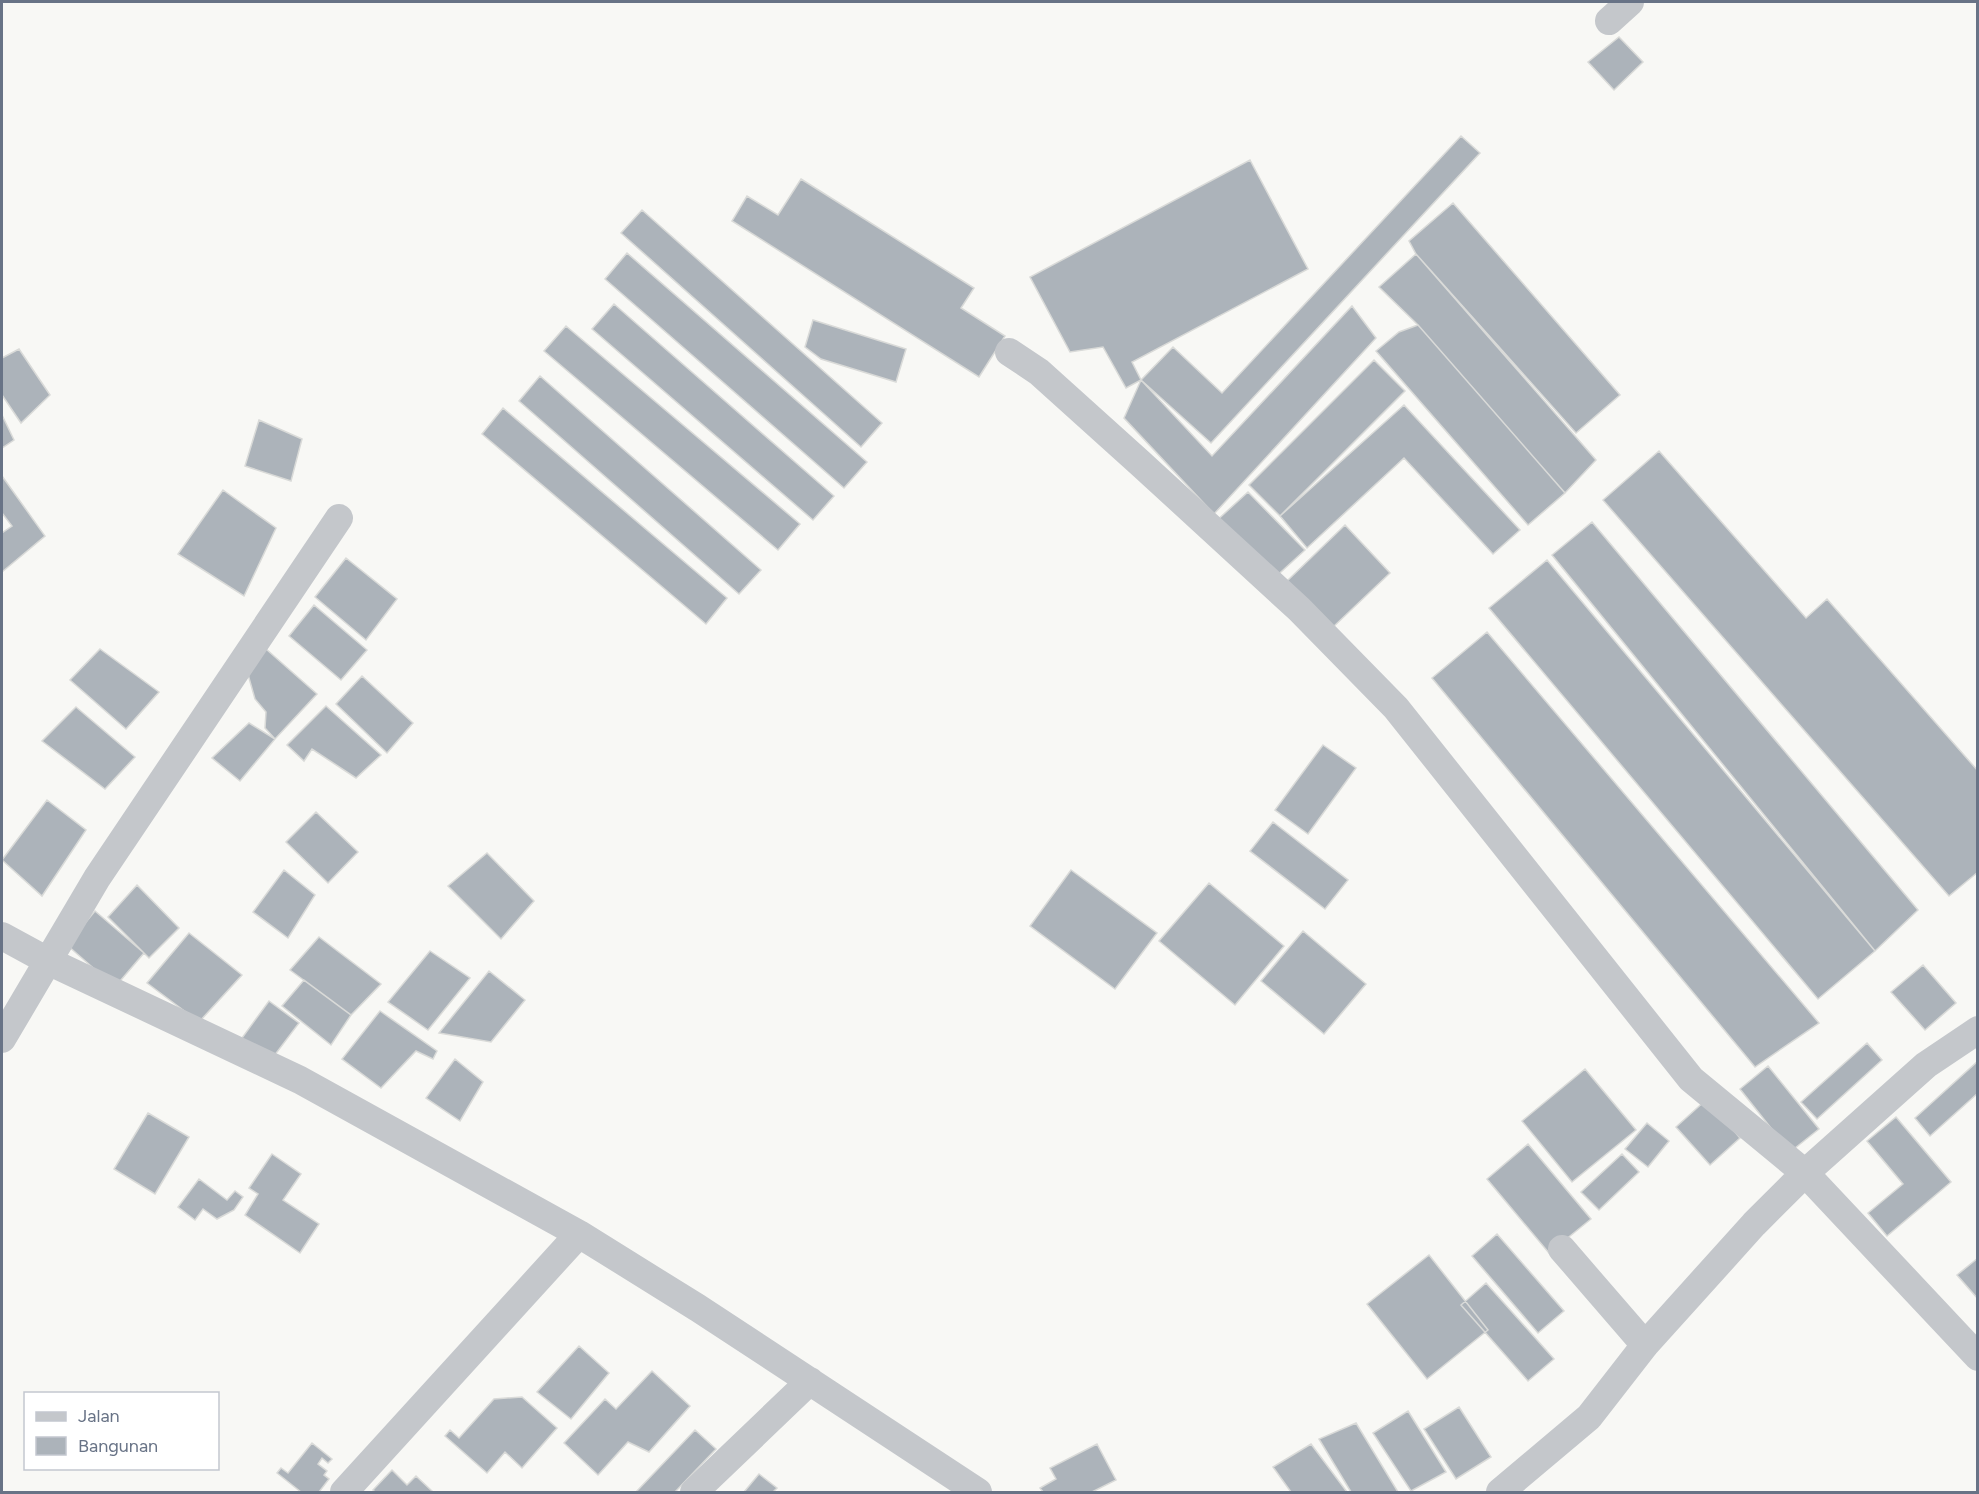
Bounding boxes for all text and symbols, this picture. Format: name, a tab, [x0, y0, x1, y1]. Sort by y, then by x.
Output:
legend	[24, 1392, 219, 1470]
text: Jalan	[78, 1405, 120, 1427]
text: Bangunan	[78, 1435, 158, 1457]

